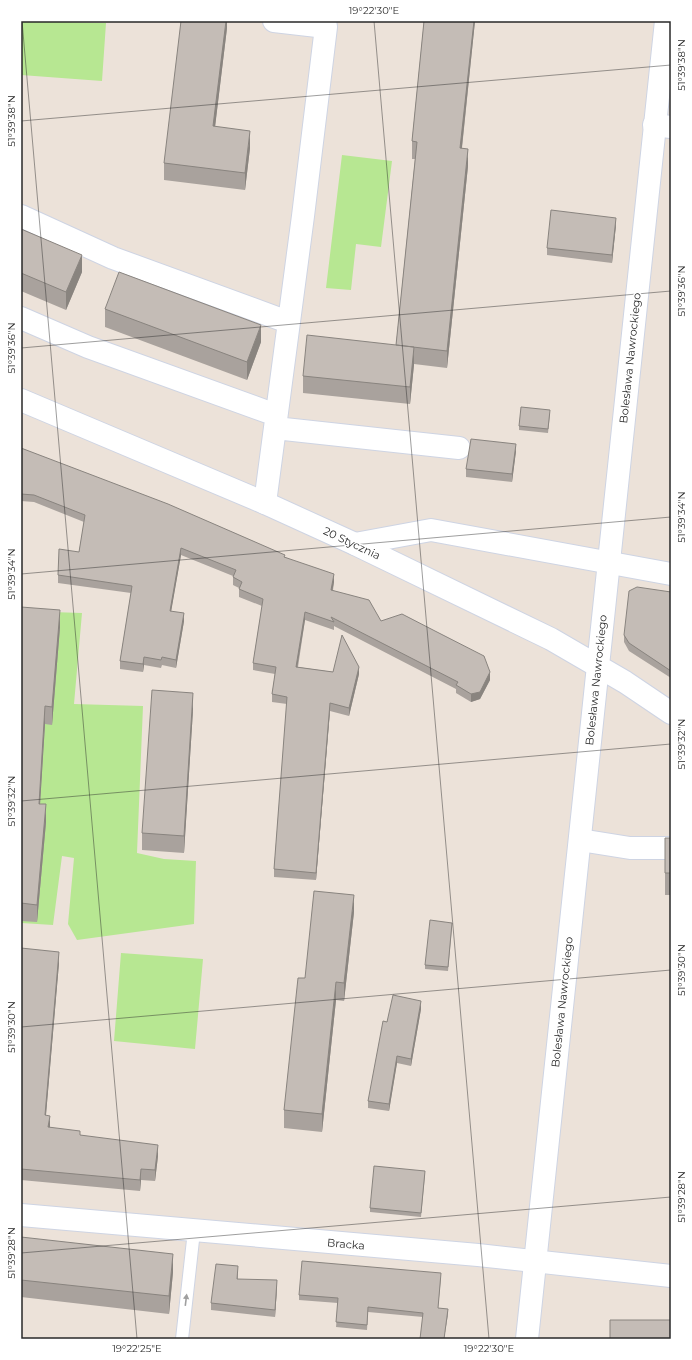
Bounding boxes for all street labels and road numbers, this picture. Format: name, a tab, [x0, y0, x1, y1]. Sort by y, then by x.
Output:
street label: Bolesława Nawrockiego	[616, 292, 644, 424]
street label: 20 Stycznia	[321, 524, 383, 562]
street label: Bolesława Nawrockiego	[582, 614, 610, 746]
street label: Bolesława Nawrockiego	[548, 936, 576, 1068]
street label: Bracka	[327, 1235, 365, 1253]

